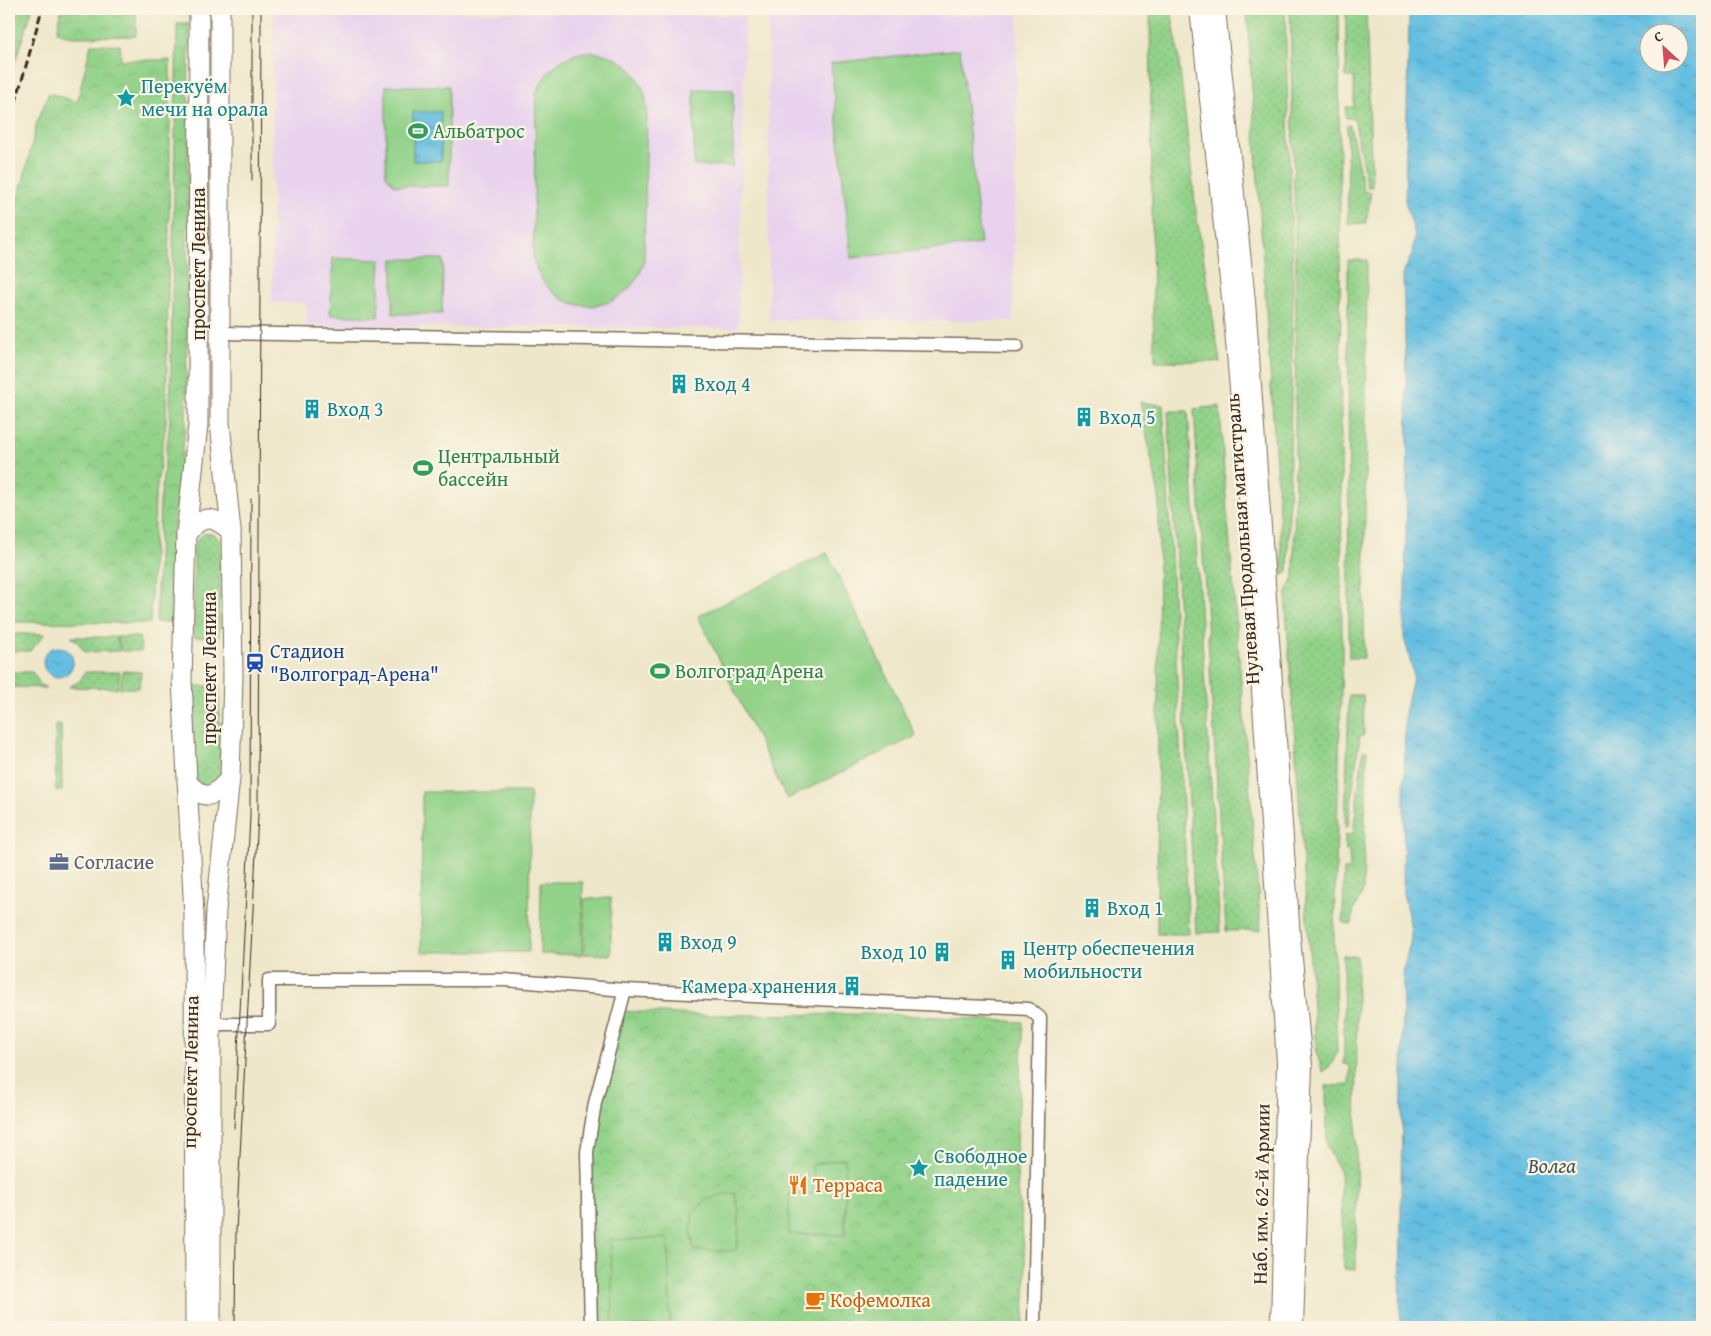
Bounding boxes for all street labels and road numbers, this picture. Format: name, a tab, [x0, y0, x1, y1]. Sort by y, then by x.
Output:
street label: проспект Ленина	[183, 187, 212, 341]
street label: Нулевая Продольная магистраль	[1217, 392, 1266, 686]
street label: проспект Ленина	[194, 591, 223, 745]
street label: проспект Ленина	[174, 995, 205, 1149]
street label: Наб. им. 62-й Армии	[1244, 1103, 1277, 1285]

